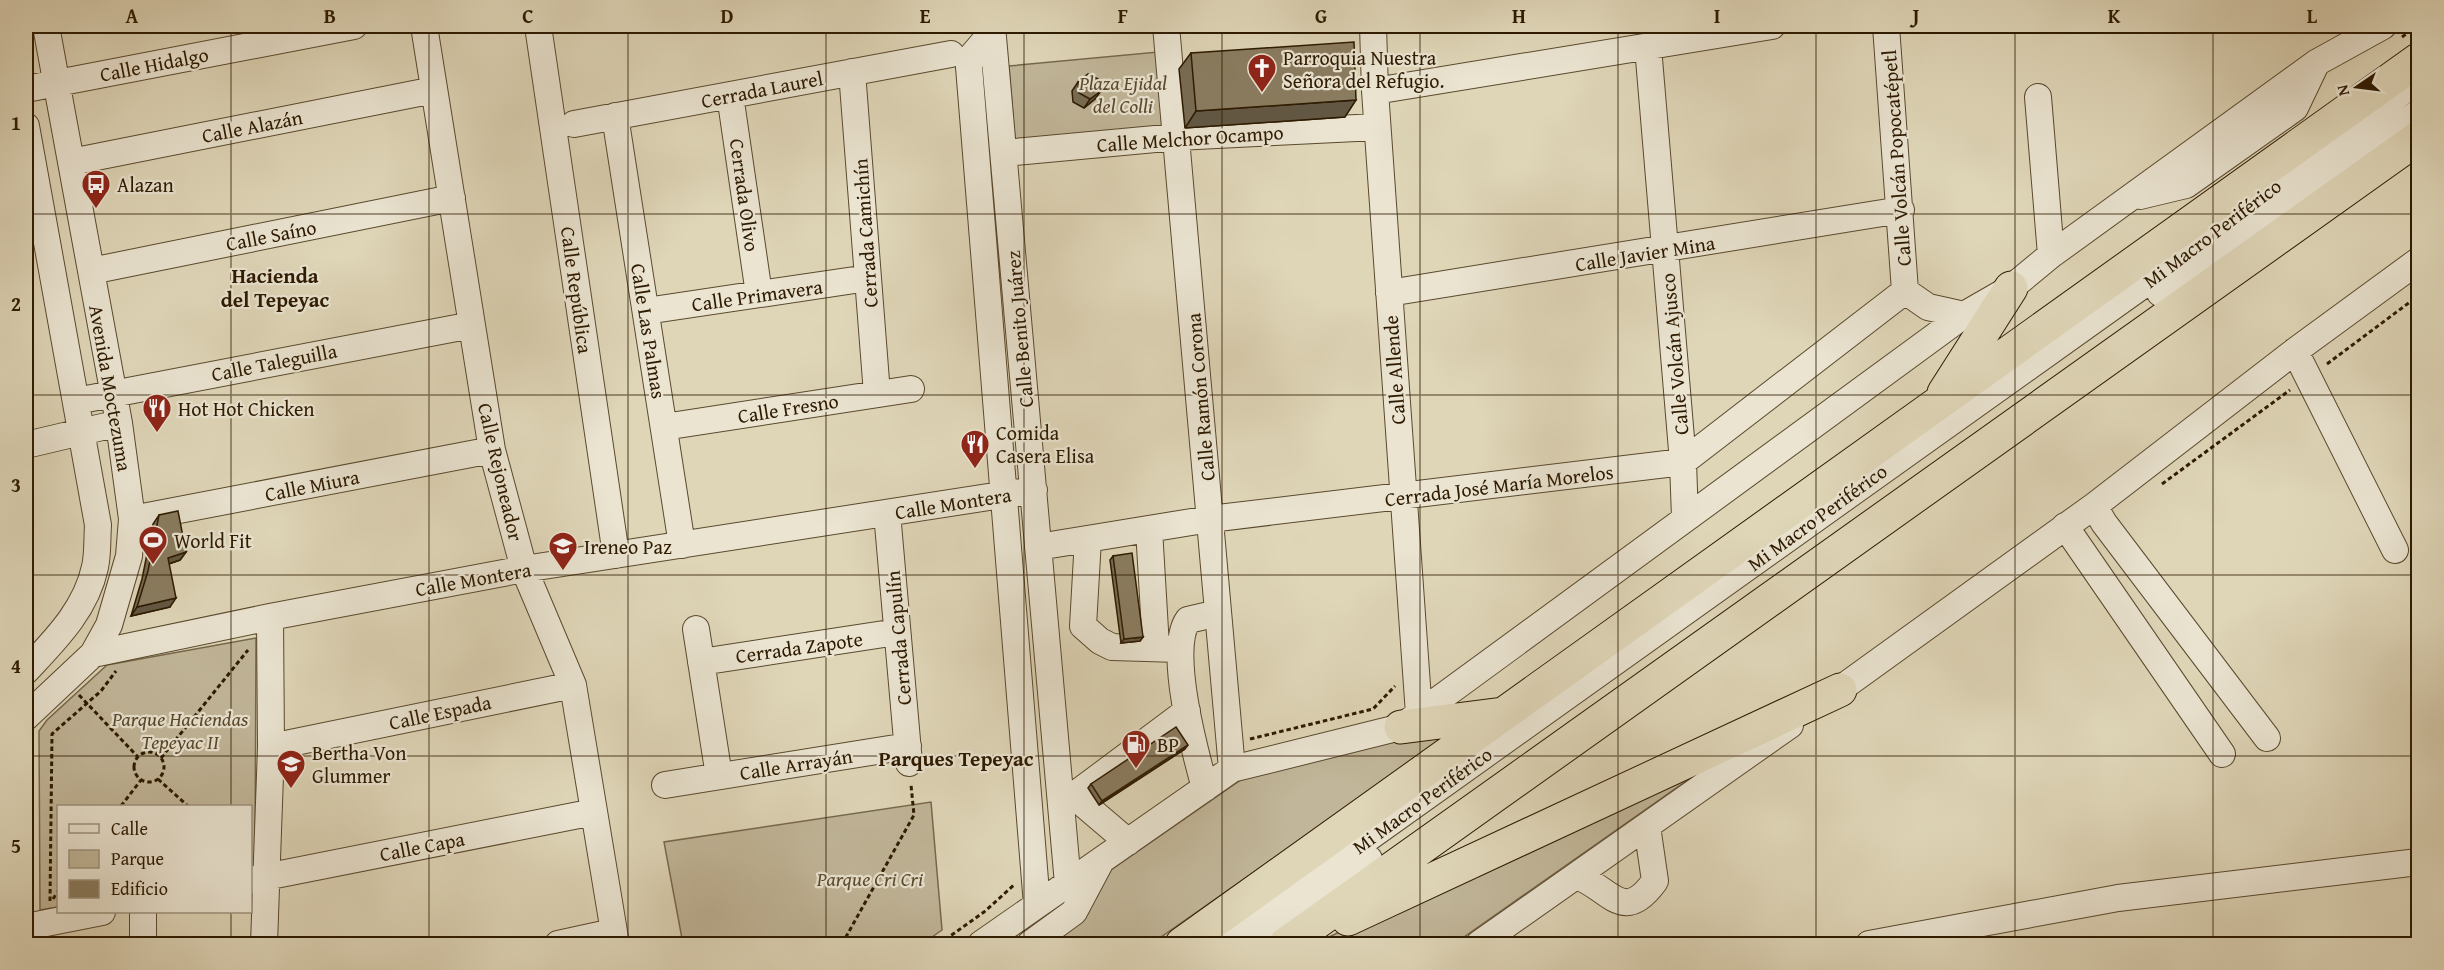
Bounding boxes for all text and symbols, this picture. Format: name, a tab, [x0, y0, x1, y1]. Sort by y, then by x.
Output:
text: A	[126, 1, 139, 30]
text: B	[324, 1, 336, 30]
text: C	[522, 1, 534, 30]
text: D	[720, 1, 734, 30]
text: E	[920, 1, 931, 30]
text: F	[1118, 1, 1128, 30]
text: G	[1315, 1, 1327, 30]
text: H	[1512, 1, 1526, 30]
text: I	[1714, 1, 1720, 30]
text: J	[1910, 1, 1920, 30]
text: K	[2108, 1, 2121, 30]
text: L	[2307, 1, 2318, 30]
street label: Calle Hidalgo	[97, 39, 211, 89]
place label: Parroquia Nuestra Señora del Refugio.	[1283, 43, 1444, 95]
street label: Calle Volcán Popocatépetl	[1874, 49, 1918, 267]
church icon: Parroquia Nuestra Señora del Refugio.	[1246, 52, 1278, 94]
north arrow	[2327, 57, 2387, 117]
street label: Cerrada Laurel	[699, 63, 826, 115]
park label: Plaza Ejidal del Colli	[1078, 68, 1167, 120]
text: N	[2329, 82, 2355, 99]
street label: Calle Alazán	[199, 102, 305, 150]
text: 1	[11, 108, 21, 137]
street label: Calle Melchor Ocampo	[1096, 117, 1284, 159]
street label: Cerrada Olivo	[723, 137, 767, 253]
street label: Cerrada Camichín	[845, 157, 885, 309]
bus stop icon: Alazan	[80, 168, 112, 210]
place label: Alazan	[117, 170, 174, 199]
street label: Mi Macro Periférico	[2137, 171, 2287, 295]
street label: Calle Saíno	[223, 212, 319, 258]
street label: Calle República	[554, 225, 600, 356]
street label: Calle Javier Mina	[1573, 228, 1717, 278]
street label: Calle Benito Juárez	[998, 249, 1040, 409]
district label: Hacienda del Tepeyac	[221, 260, 330, 315]
street label: Calle Las Palmas	[624, 261, 674, 401]
street label: Calle Primavera	[690, 271, 825, 319]
street label: Calle Volcán Ajusco	[1652, 272, 1696, 436]
text: 2	[11, 289, 21, 318]
street label: Avenida Moctezuma	[82, 302, 140, 474]
street label: Calle Ramón Corona	[1178, 311, 1222, 482]
street label: Calle Allende	[1376, 314, 1412, 426]
street label: Calle Taleguilla	[209, 336, 340, 388]
street label: Calle Fresno	[735, 386, 841, 430]
restaurant icon: Hot Hot Chicken	[141, 392, 173, 434]
place label: Hot Hot Chicken	[178, 394, 315, 423]
street label: Calle Rejoneador	[471, 400, 531, 544]
place label: Comida Casera Elisa	[996, 418, 1095, 470]
restaurant icon: Comida Casera Elisa	[959, 428, 991, 470]
street label: Mi Macro Periférico	[1741, 456, 1893, 578]
street label: Cerrada José María Morelos	[1383, 457, 1615, 513]
street label: Calle Miura	[262, 462, 362, 508]
text: 3	[11, 470, 21, 499]
street label: Calle Montera	[893, 479, 1014, 526]
sports icon: World Fit	[137, 524, 169, 566]
place label: World Fit	[174, 526, 252, 555]
school or university icon: Ireneo Paz	[547, 530, 579, 572]
place label: Ireneo Paz	[584, 532, 672, 561]
street label: Calle Montera	[413, 554, 534, 603]
street label: Cerrada Capulín	[878, 570, 918, 706]
street label: Cerrada Zapote	[734, 624, 864, 670]
text: 4	[11, 651, 21, 680]
street label: Calle Espada	[386, 687, 494, 737]
park label: Parque Haciendas Tepeyac II	[111, 704, 249, 756]
fuel station icon: BP	[1120, 728, 1152, 770]
place label: BP	[1157, 730, 1179, 759]
place label: Bertha Von Glummer	[312, 738, 406, 790]
street label: Mi Macro Periférico	[1346, 739, 1498, 861]
street label: Calle Arrayán	[738, 741, 854, 787]
district label: Parques Tepeyac	[878, 743, 1034, 774]
school or university icon: Bertha Von Glummer	[275, 748, 307, 790]
legend	[57, 805, 252, 913]
text: Calle	[111, 815, 148, 842]
street label: Calle Capa	[377, 823, 467, 868]
text: 5	[11, 831, 21, 860]
text: Parque	[111, 845, 164, 872]
park label: Parque Cri Cri	[816, 864, 923, 893]
text: Edificio	[111, 875, 168, 902]

